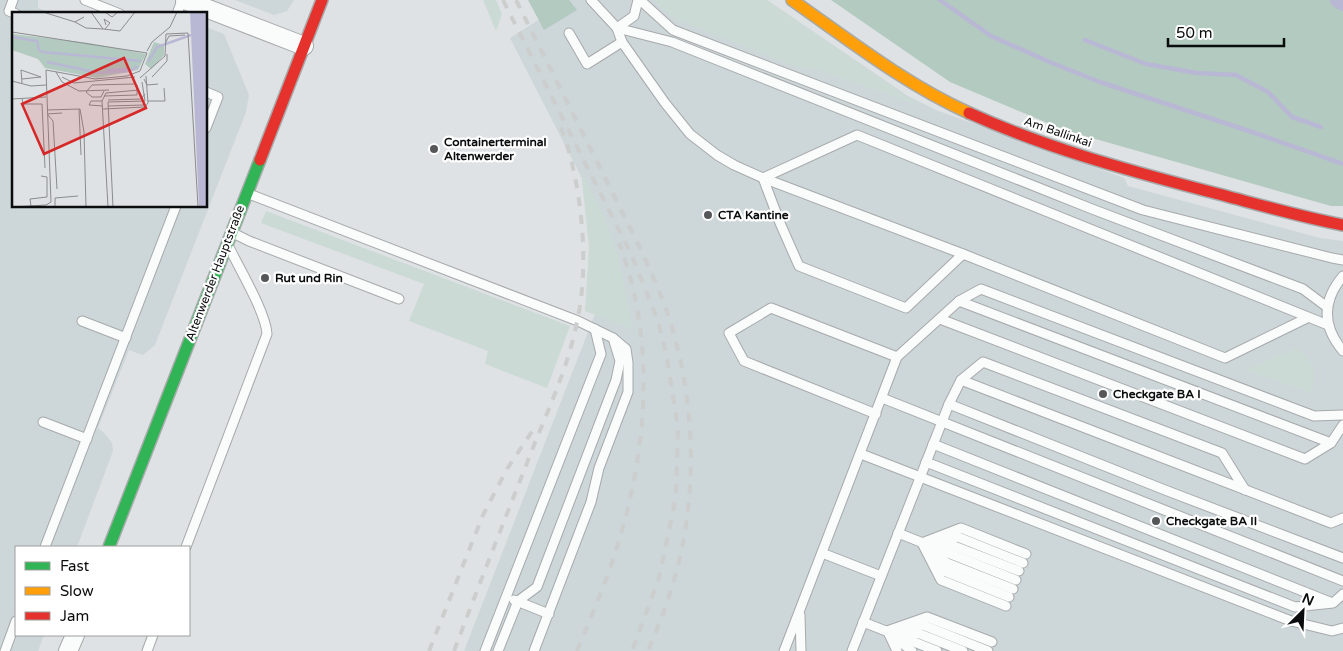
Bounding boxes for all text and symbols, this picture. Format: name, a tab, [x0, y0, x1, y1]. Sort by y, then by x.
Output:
inset map	[12, 12, 208, 208]
scale bar	[1168, 15, 1284, 47]
text: 50 m	[1176, 24, 1213, 42]
street label: Am Ballinkai	[1022, 114, 1094, 150]
place label: Containerterminal Altenwerder	[444, 135, 547, 163]
marker: Containerterminal Altenwerder	[428, 143, 440, 155]
street label: Altenwerder Hauptstraße	[183, 203, 247, 343]
place label: CTA Kantine	[718, 208, 789, 222]
marker: CTA Kantine	[702, 209, 714, 221]
place label: Rut und Rin	[275, 271, 343, 285]
marker: Rut und Rin	[259, 272, 271, 284]
place label: Checkgate BA I	[1113, 387, 1201, 402]
marker: Checkgate BA I	[1097, 388, 1109, 400]
place label: Checkgate BA II	[1166, 514, 1257, 529]
marker: Checkgate BA II	[1150, 515, 1162, 527]
legend	[15, 546, 190, 636]
text: Fast	[60, 557, 90, 575]
text: Slow	[60, 582, 94, 600]
north arrow	[1278, 586, 1328, 636]
text: N	[1299, 590, 1317, 610]
text: Jam	[60, 607, 89, 625]

